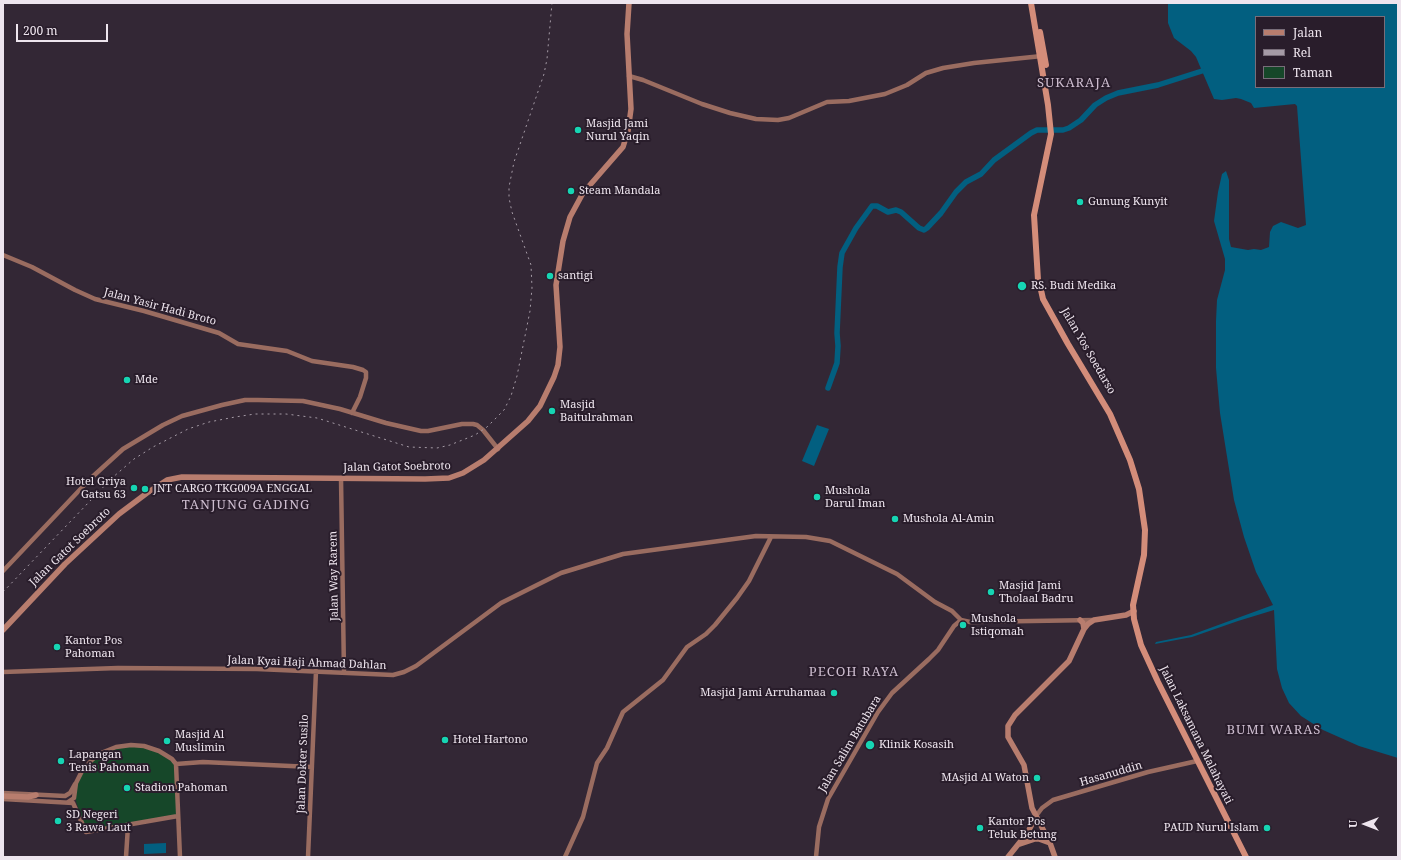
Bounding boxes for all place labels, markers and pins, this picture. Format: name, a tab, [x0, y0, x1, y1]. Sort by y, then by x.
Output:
place label: Masjid Jami Nurul Yaqin	[586, 117, 650, 143]
marker: Masjid Jami Nurul Yaqin	[573, 125, 583, 135]
place label: Steam Mandala	[579, 184, 660, 198]
marker: Steam Mandala	[566, 186, 576, 196]
place label: Gunung Kunyit	[1088, 195, 1168, 209]
marker: Gunung Kunyit	[1075, 197, 1085, 207]
place label: santigi	[558, 269, 593, 283]
marker: santigi	[545, 271, 555, 281]
place label: RS. Budi Medika	[1031, 279, 1116, 293]
marker: RS. Budi Medika	[1016, 280, 1028, 292]
place label: Mde	[135, 373, 158, 387]
marker: Mde	[122, 375, 132, 385]
place label: Masjid Baitulrahman	[560, 398, 633, 424]
marker: Masjid Baitulrahman	[547, 406, 557, 416]
place label: Hotel Griya Gatsu 63	[66, 475, 126, 501]
place label: JNT CARGO TKG009A ENGGAL	[153, 482, 312, 496]
marker: Hotel Griya Gatsu 63	[129, 483, 139, 493]
marker: JNT CARGO TKG009A ENGGAL	[140, 484, 150, 494]
place label: Mushola Darul Iman	[825, 484, 885, 510]
marker: Mushola Darul Iman	[812, 492, 822, 502]
place label: Mushola Al-Amin	[903, 512, 994, 526]
marker: Mushola Al-Amin	[890, 514, 900, 524]
place label: Masjid Jami Tholaal Badru	[999, 579, 1073, 605]
marker: Masjid Jami Tholaal Badru	[986, 587, 996, 597]
place label: Mushola Istiqomah	[971, 612, 1024, 638]
marker: Mushola Istiqomah	[958, 620, 968, 630]
place label: Kantor Pos Pahoman	[65, 634, 122, 660]
marker: Kantor Pos Pahoman	[52, 642, 62, 652]
place label: Masjid Jami Arruhamaa	[700, 686, 826, 700]
marker: Masjid Jami Arruhamaa	[829, 688, 839, 698]
place label: Masjid Al Muslimin	[175, 728, 225, 754]
place label: Hotel Hartono	[453, 733, 528, 747]
marker: Hotel Hartono	[440, 735, 450, 745]
marker: Masjid Al Muslimin	[162, 736, 172, 746]
place label: Klinik Kosasih	[879, 738, 954, 752]
marker: Klinik Kosasih	[864, 739, 876, 751]
place label: Lapangan Tenis Pahoman	[69, 748, 149, 774]
marker: Lapangan Tenis Pahoman	[56, 756, 66, 766]
place label: MAsjid Al Waton	[941, 771, 1029, 785]
marker: MAsjid Al Waton	[1032, 773, 1042, 783]
place label: Stadion Pahoman	[135, 781, 227, 795]
marker: Stadion Pahoman	[122, 783, 132, 793]
place label: SD Negeri 3 Rawa Laut	[66, 808, 131, 834]
place label: Kantor Pos Teluk Betung	[988, 815, 1057, 841]
marker: SD Negeri 3 Rawa Laut	[53, 816, 63, 826]
place label: PAUD Nurul Islam	[1164, 821, 1259, 835]
marker: Kantor Pos Teluk Betung	[975, 823, 985, 833]
marker: PAUD Nurul Islam	[1262, 823, 1272, 833]

